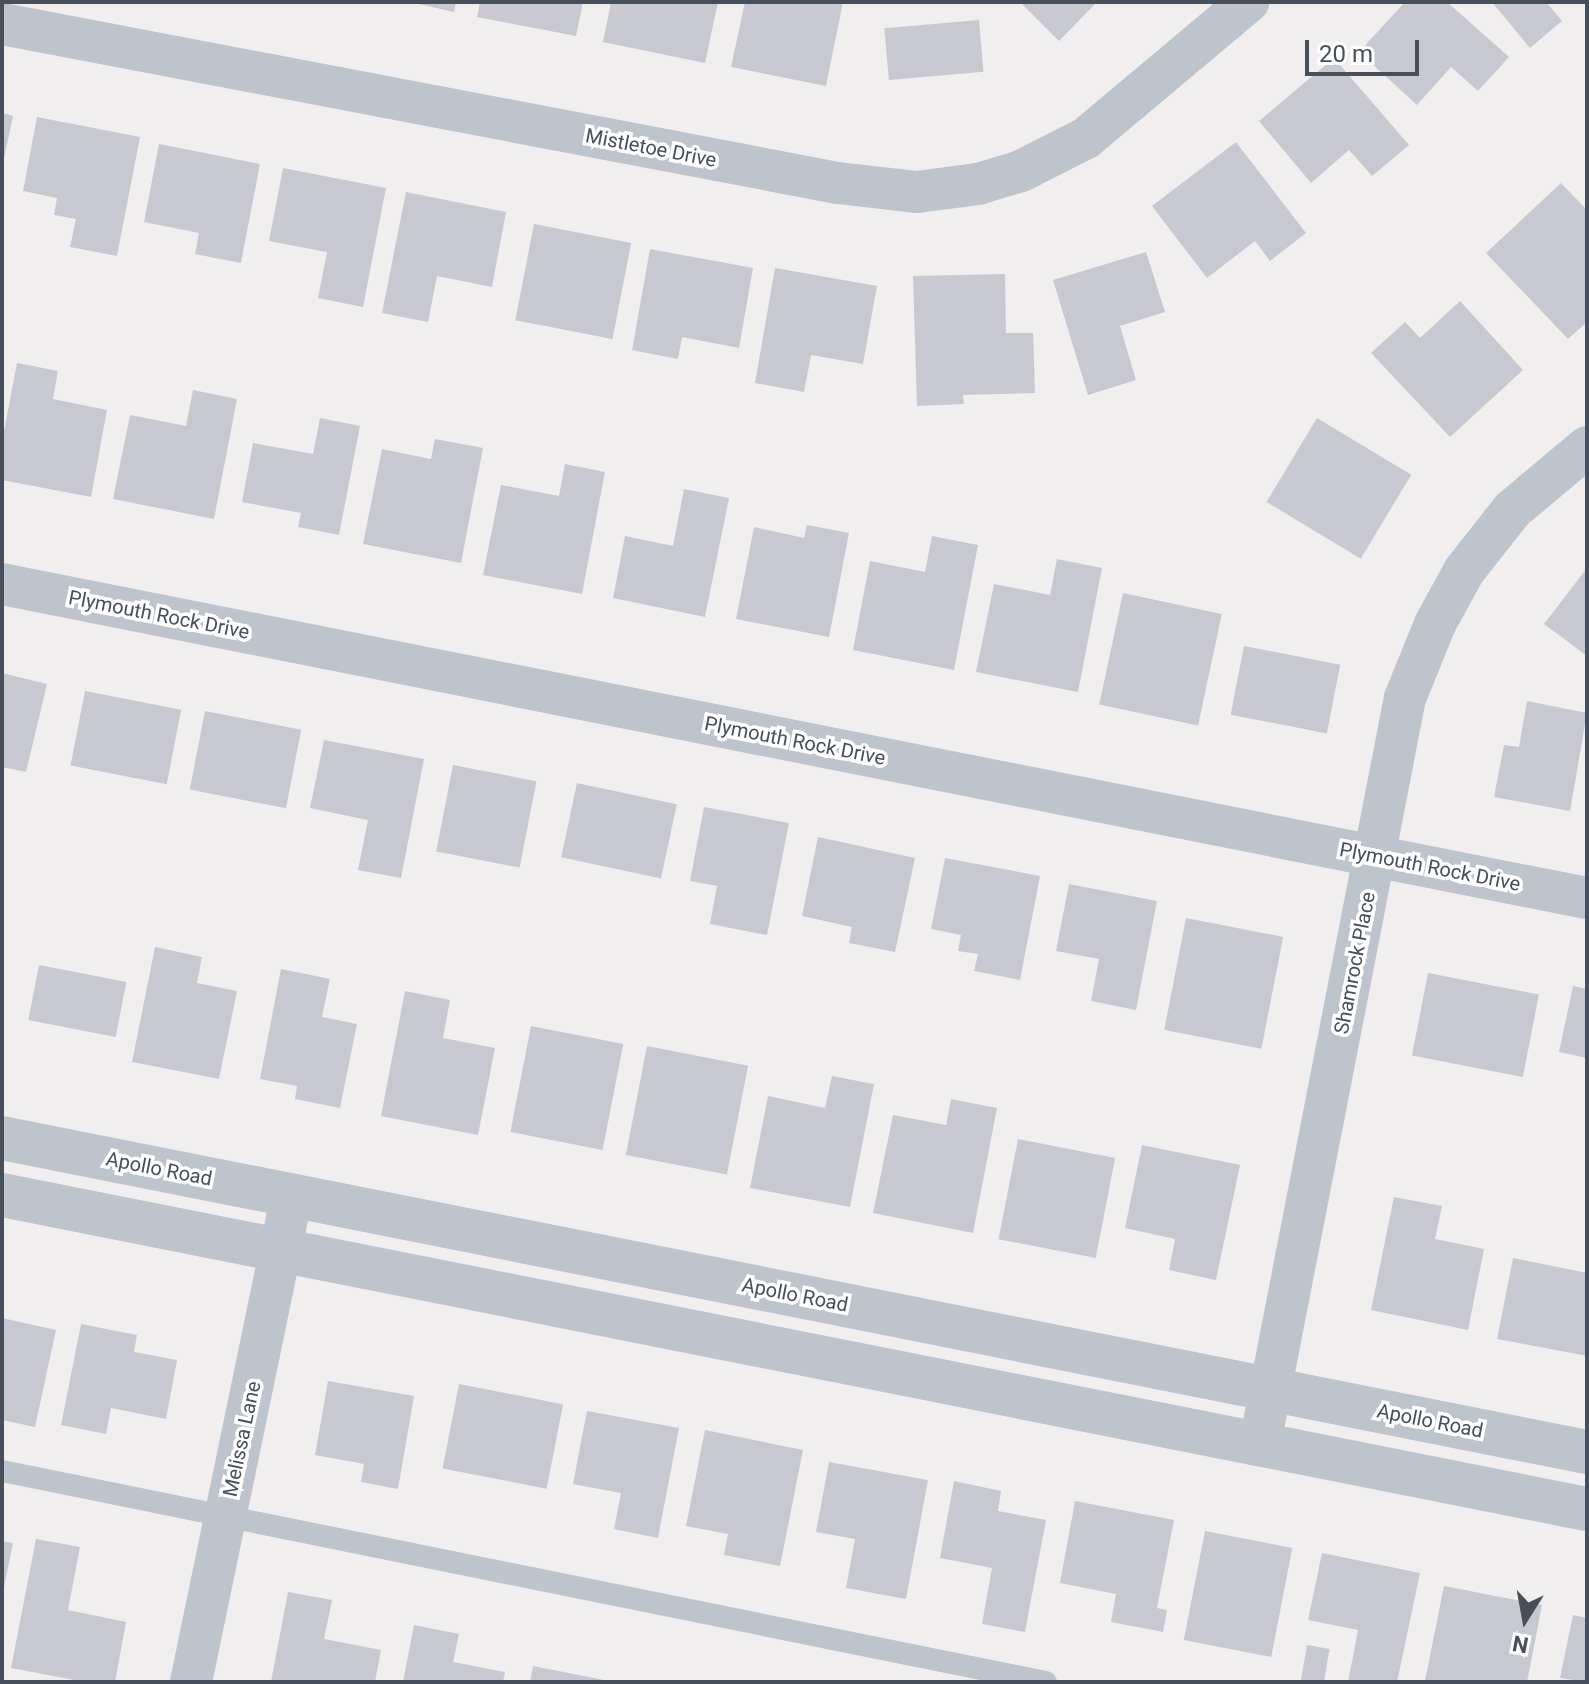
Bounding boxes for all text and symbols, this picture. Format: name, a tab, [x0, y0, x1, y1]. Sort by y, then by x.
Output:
scale bar	[1309, 24, 1423, 74]
text: 20 m	[1319, 40, 1373, 68]
street label: Mistletoe Drive	[583, 124, 719, 172]
street label: Plymouth Rock Drive	[67, 586, 251, 644]
street label: Plymouth Rock Drive	[703, 712, 887, 770]
street label: Plymouth Rock Drive	[1338, 838, 1522, 896]
street label: Shamrock Place	[1329, 890, 1381, 1036]
street label: Apollo Road	[104, 1147, 214, 1191]
street label: Apollo Road	[740, 1273, 850, 1317]
street label: Melissa Lane	[218, 1379, 266, 1499]
street label: Apollo Road	[1375, 1399, 1485, 1443]
north arrow	[1485, 1580, 1565, 1660]
text: N	[1510, 1630, 1530, 1658]

